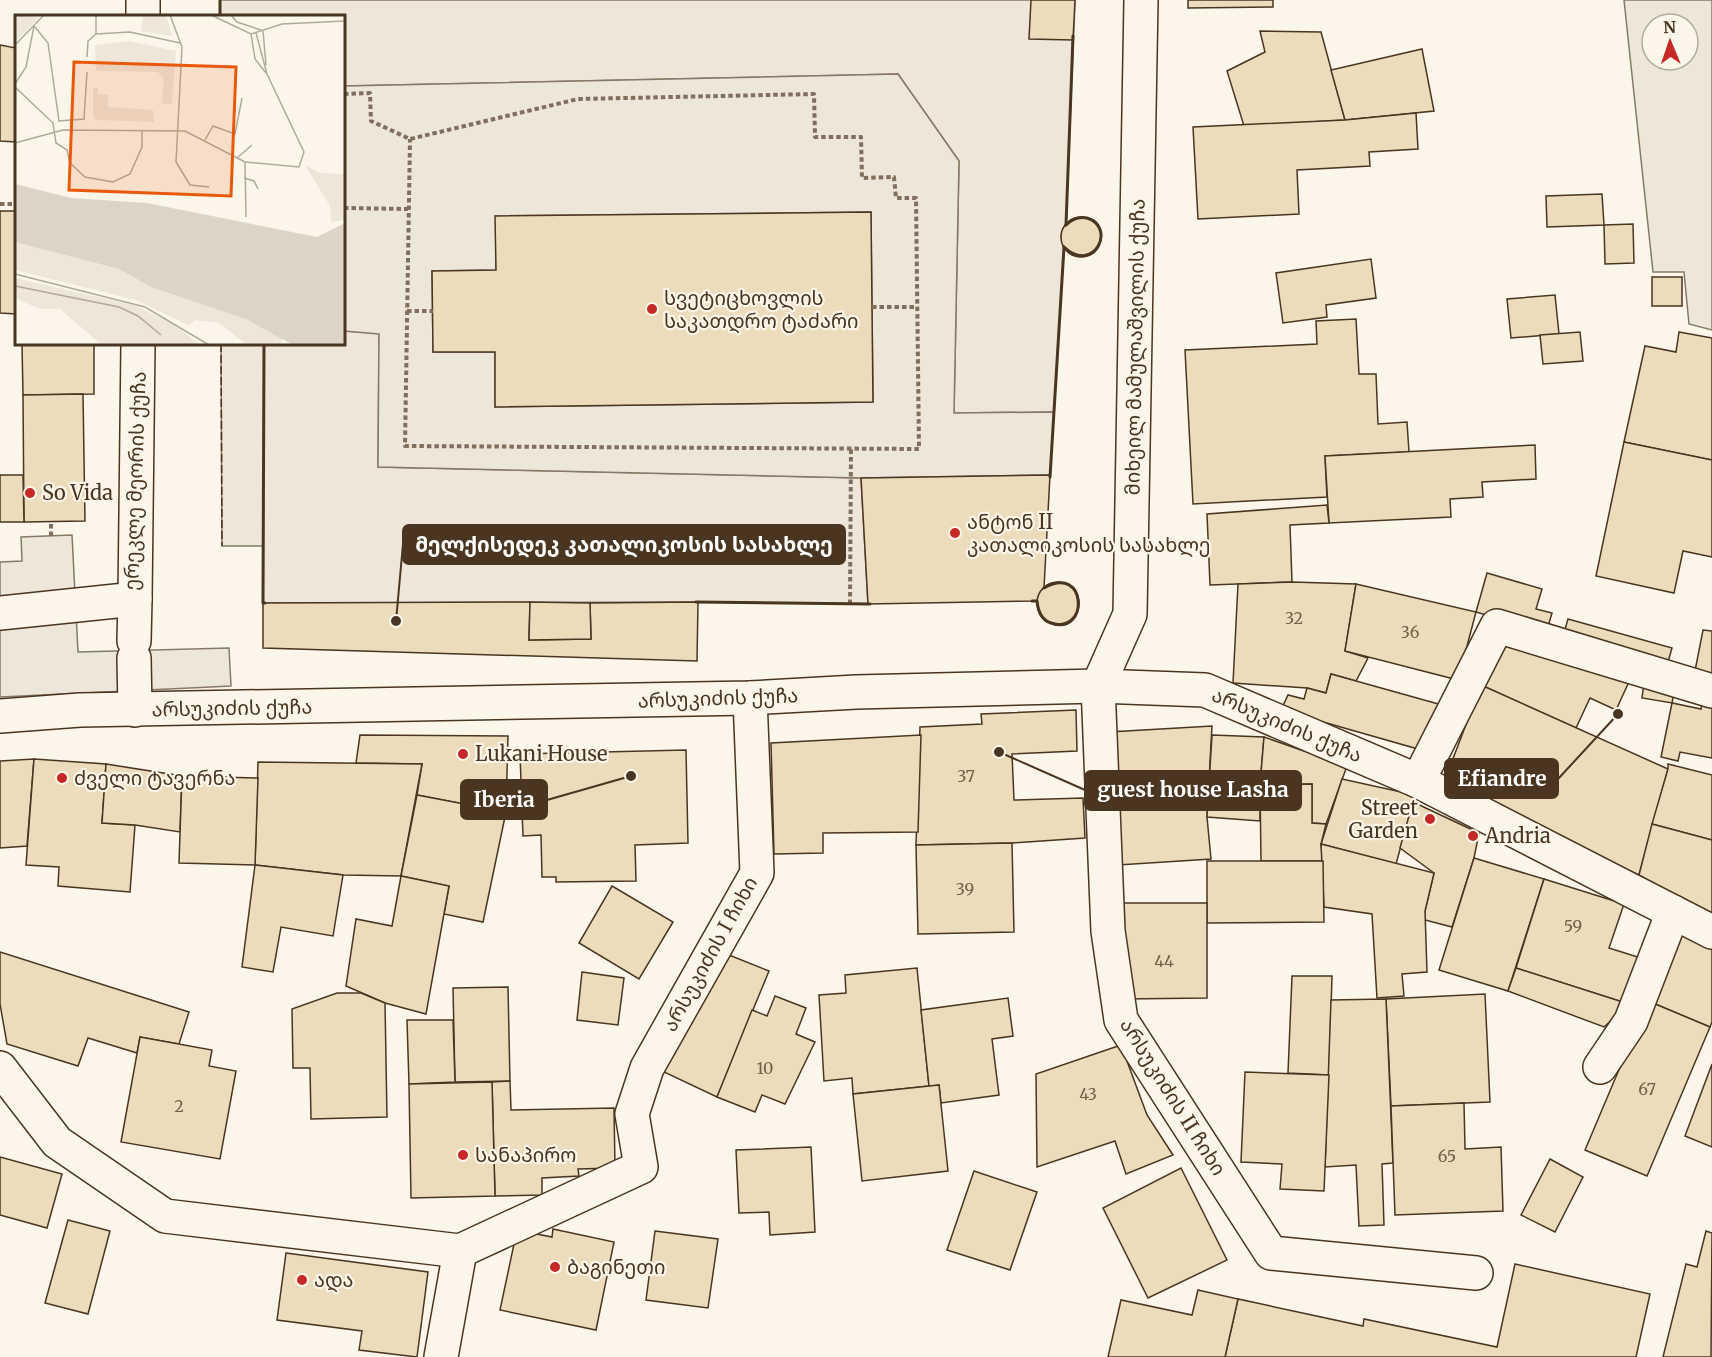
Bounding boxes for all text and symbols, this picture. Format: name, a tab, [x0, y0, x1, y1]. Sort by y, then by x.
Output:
north arrow	[1640, 12, 1700, 72]
inset map	[15, 15, 345, 345]
text: N	[1663, 17, 1677, 37]
street label: მიხეილ მამულაშვილის ქუჩა	[1119, 198, 1151, 496]
place label: სვეტიცხოვლის საკათდრო ტაძარი	[664, 285, 858, 334]
marker: სვეტიცხოვლის საკათდრო ტაძარი	[645, 302, 659, 316]
street label: ერეკლე მეორის ქუჩა	[118, 371, 152, 591]
place label: So Vida	[42, 480, 113, 505]
marker: So Vida	[23, 486, 37, 500]
place label: ანტონ II კათალიკოსის სასახლე	[967, 509, 1211, 558]
callout: მელქისედეკ კათალიკოსის სასახლე	[403, 525, 845, 564]
marker: ანტონ II კათალიკოსის სასახლე	[948, 526, 962, 540]
text: მელქისედეკ კათალიკოსის სასახლე	[415, 531, 833, 558]
house number: 32	[1285, 608, 1303, 628]
house number: 36	[1401, 622, 1420, 642]
street label: არსუკიძის ქუჩა	[637, 682, 799, 713]
street label: არსუკიძის ქუჩა	[1208, 682, 1366, 767]
street label: არსუკიძის ქუჩა	[151, 694, 313, 721]
place label: Lukani House	[475, 741, 608, 766]
marker: Lukani House	[456, 747, 470, 761]
callout: Efiandre	[1445, 759, 1558, 798]
place label: ძველი ტავერნა	[74, 765, 236, 791]
text: Efiandre	[1457, 765, 1547, 792]
house number: 37	[957, 766, 975, 786]
marker: ძველი ტავერნა	[55, 771, 69, 785]
callout: guest house Lasha	[1085, 771, 1301, 810]
text: guest house Lasha	[1097, 776, 1289, 803]
callout: Iberia	[461, 780, 547, 819]
text: Iberia	[473, 786, 535, 813]
place label: Street Garden	[1349, 795, 1418, 843]
marker: Street Garden	[1423, 812, 1437, 826]
place label: Andria	[1484, 823, 1551, 848]
marker: Andria	[1466, 829, 1480, 843]
street label: არსუკიძის I ჩიხი	[657, 872, 762, 1036]
house number: 39	[956, 879, 974, 899]
house number: 59	[1564, 916, 1582, 936]
house number: 44	[1154, 951, 1174, 971]
street label: არსუკიძის II ჩიხი	[1115, 1014, 1232, 1180]
house number: 10	[757, 1058, 773, 1078]
house number: 67	[1638, 1079, 1656, 1099]
house number: 43	[1079, 1084, 1097, 1104]
house number: 2	[174, 1096, 184, 1116]
place label: სანაპირო	[475, 1142, 576, 1167]
house number: 65	[1438, 1146, 1456, 1166]
marker: სანაპირო	[456, 1148, 470, 1162]
place label: ბაგინეთი	[567, 1254, 665, 1279]
marker: ბაგინეთი	[548, 1260, 562, 1274]
place label: ადა	[314, 1267, 354, 1293]
marker: ადა	[295, 1273, 309, 1287]

